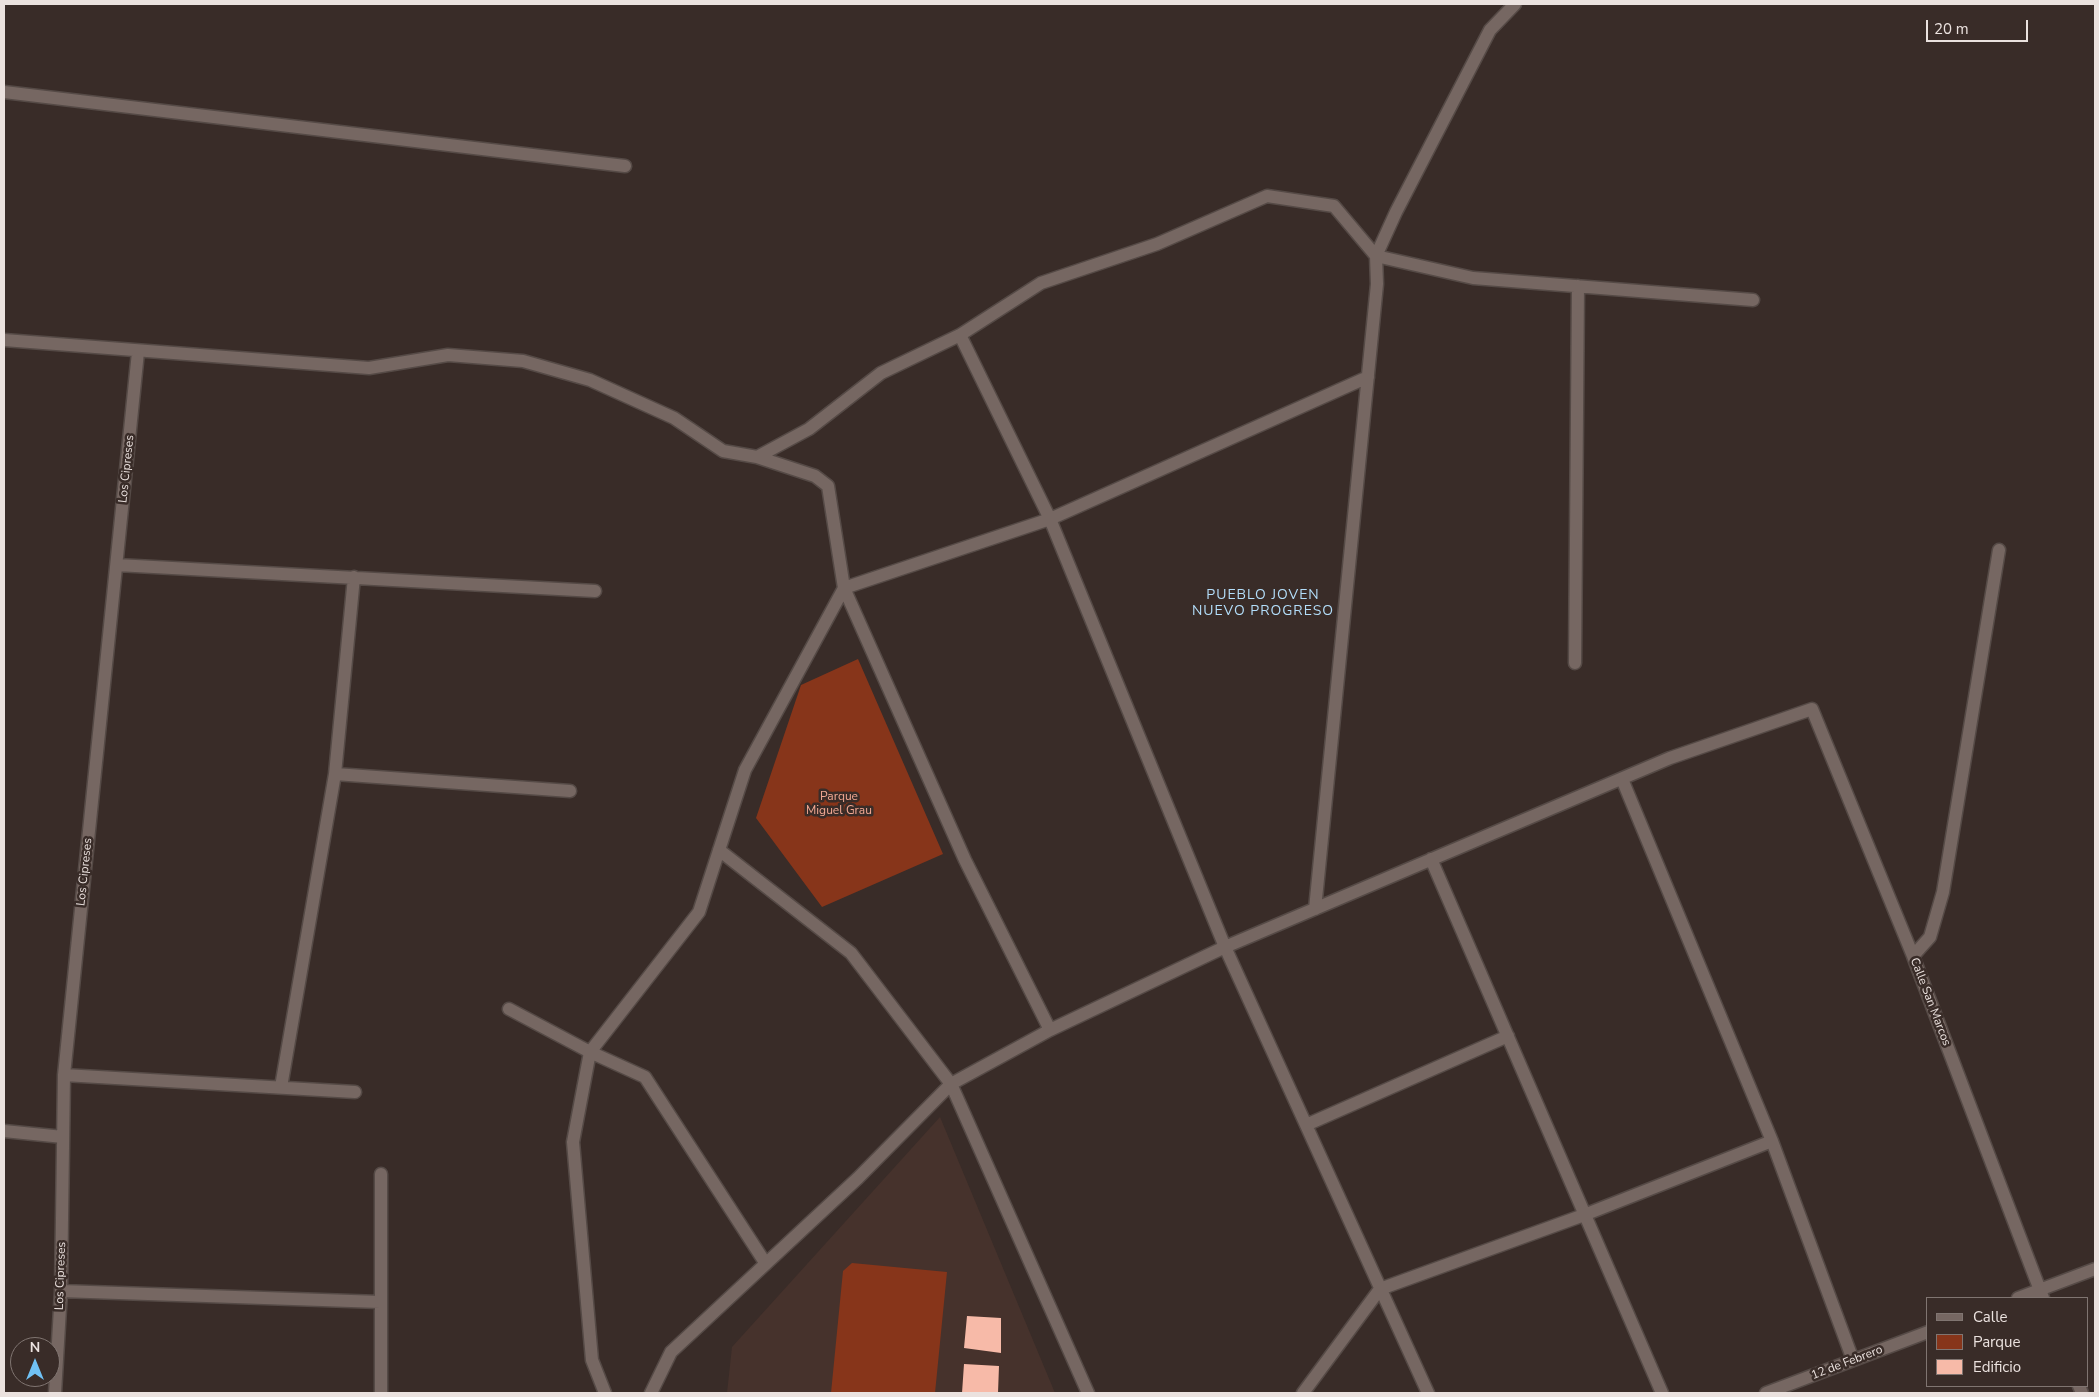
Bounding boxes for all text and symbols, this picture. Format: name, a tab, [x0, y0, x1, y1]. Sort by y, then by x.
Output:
scale bar	[1929, 10, 2032, 42]
text: 20 m	[1934, 19, 1969, 39]
street label: Los Cipreses	[116, 434, 138, 504]
district label: PUEBLO JOVEN NUEVO PROGRESO	[1190, 588, 1336, 620]
park label: Parque Miguel Grau	[806, 790, 872, 818]
street label: Los Cipreses	[74, 837, 96, 907]
street label: Calle San Marcos	[1907, 956, 1953, 1048]
street label: Los Cipreses	[53, 1242, 69, 1310]
legend	[1926, 1297, 2089, 1387]
text: Calle	[1973, 1307, 2008, 1327]
text: Parque	[1973, 1332, 2021, 1352]
north arrow	[10, 1337, 60, 1387]
text: N	[30, 1338, 40, 1357]
street label: 12 de Febrero	[1809, 1343, 1885, 1383]
text: Edificio	[1973, 1357, 2021, 1377]

